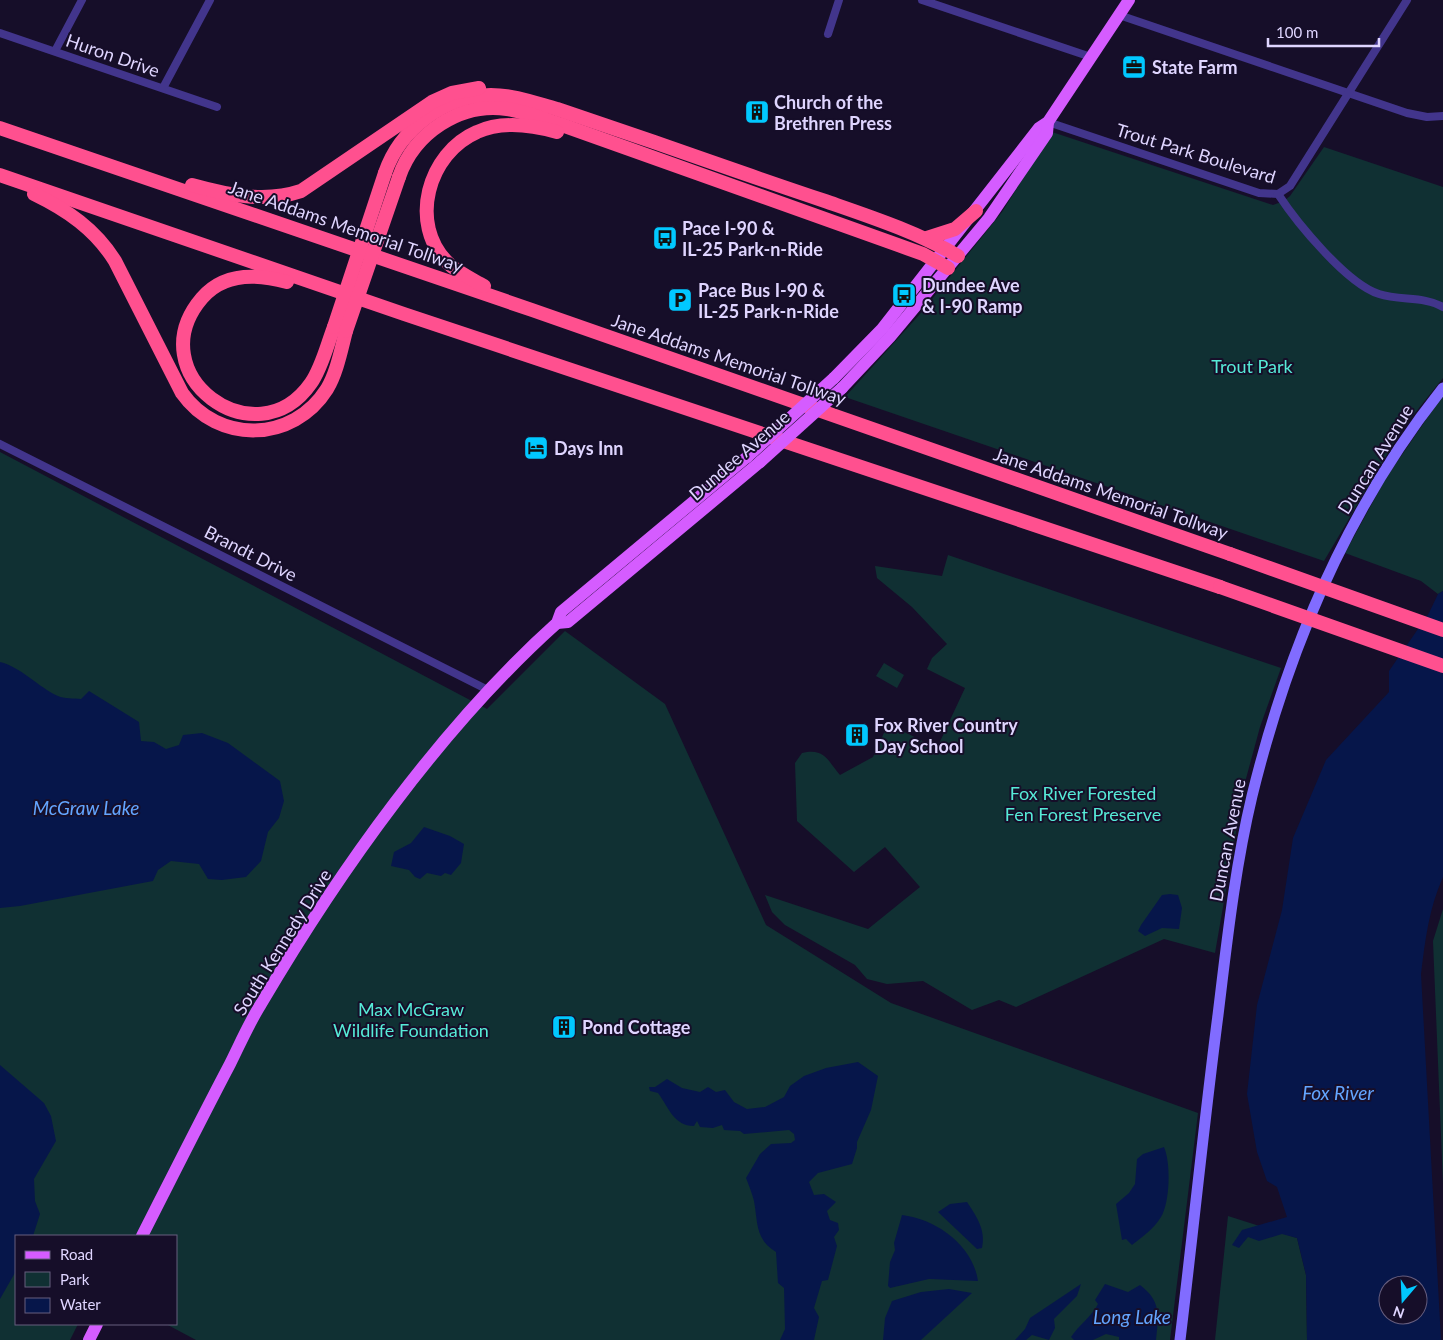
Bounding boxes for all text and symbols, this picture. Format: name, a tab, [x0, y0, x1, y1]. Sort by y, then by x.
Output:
scale bar	[1268, 15, 1379, 47]
text: 100 m	[1276, 23, 1318, 41]
street label: Huron Drive	[63, 29, 163, 81]
office icon: State Farm	[1121, 54, 1147, 80]
place label: State Farm	[1152, 56, 1238, 78]
place label: Church of the Brethren Press	[774, 91, 892, 134]
building icon: Church of the Brethren Press	[744, 99, 770, 125]
street label: Trout Park Boulevard	[1114, 118, 1278, 188]
street label: Jane Addams Memorial Tollway	[226, 176, 467, 277]
place label: Pace I-90 & IL-25 Park-n-Ride	[682, 217, 823, 260]
bus stop icon: Pace I-90 & IL-25 Park-n-Ride	[652, 225, 678, 251]
place label: Dundee Ave & I-90 Ramp	[922, 274, 1023, 317]
place label: Pace Bus I-90 & IL-25 Park-n-Ride	[698, 279, 839, 322]
bus stop icon: Dundee Ave & I-90 Ramp	[891, 282, 917, 308]
parking icon: Pace Bus I-90 & IL-25 Park-n-Ride	[667, 287, 693, 313]
street label: Jane Addams Memorial Tollway	[609, 309, 850, 410]
park label: Trout Park	[1211, 355, 1293, 377]
street label: Duncan Avenue	[1333, 400, 1417, 518]
street label: Dundee Avenue	[684, 405, 794, 505]
hotel icon: Days Inn	[523, 435, 549, 461]
place label: Days Inn	[554, 437, 623, 459]
street label: Jane Addams Memorial Tollway	[991, 443, 1232, 544]
street label: Brandt Drive	[201, 520, 301, 586]
place label: Fox River Country Day School	[874, 714, 1018, 757]
building icon: Fox River Country Day School	[844, 722, 870, 748]
street label: Duncan Avenue	[1204, 777, 1250, 903]
park label: Fox River Forested Fen Forest Preserve	[1005, 782, 1161, 825]
water label: McGraw Lake	[33, 796, 139, 819]
street label: South Kennedy Drive	[228, 865, 336, 1019]
park label: Max McGraw Wildlife Foundation	[333, 998, 489, 1041]
building icon: Pond Cottage	[551, 1014, 577, 1040]
place label: Pond Cottage	[582, 1016, 691, 1038]
water label: Fox River	[1302, 1081, 1374, 1104]
legend	[15, 1235, 178, 1325]
text: Road	[60, 1245, 93, 1263]
text: Park	[60, 1270, 90, 1288]
north arrow	[1378, 1275, 1428, 1325]
text: Water	[60, 1295, 101, 1313]
text: N	[1391, 1303, 1406, 1323]
water label: Long Lake	[1093, 1305, 1171, 1328]

